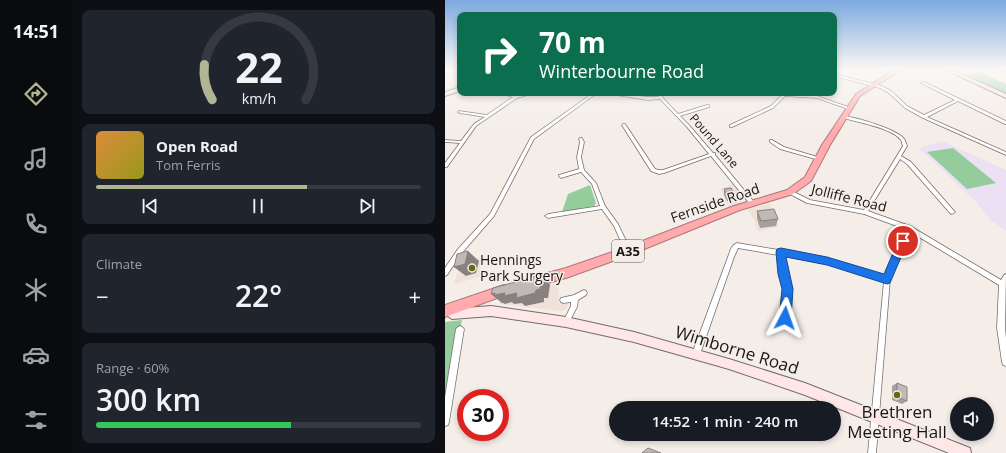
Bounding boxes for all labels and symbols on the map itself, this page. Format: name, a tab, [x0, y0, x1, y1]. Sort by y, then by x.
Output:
street label: Pound Lane	[686, 110, 743, 172]
street label: Fernside Road	[668, 178, 762, 227]
street label: Jolliffe Road	[807, 178, 889, 216]
pin	[886, 224, 920, 258]
road number: A35	[612, 240, 644, 262]
place label: Hennings Park Surgery	[480, 250, 564, 285]
marker: Hennings Park Surgery	[467, 263, 477, 273]
position arrow	[764, 297, 806, 339]
street label: Wimborne Road	[672, 320, 802, 379]
speed limit sign: 30	[457, 389, 509, 441]
marker: Brethren Meeting Hall	[892, 390, 902, 400]
place label: Brethren Meeting Hall	[847, 400, 947, 443]

